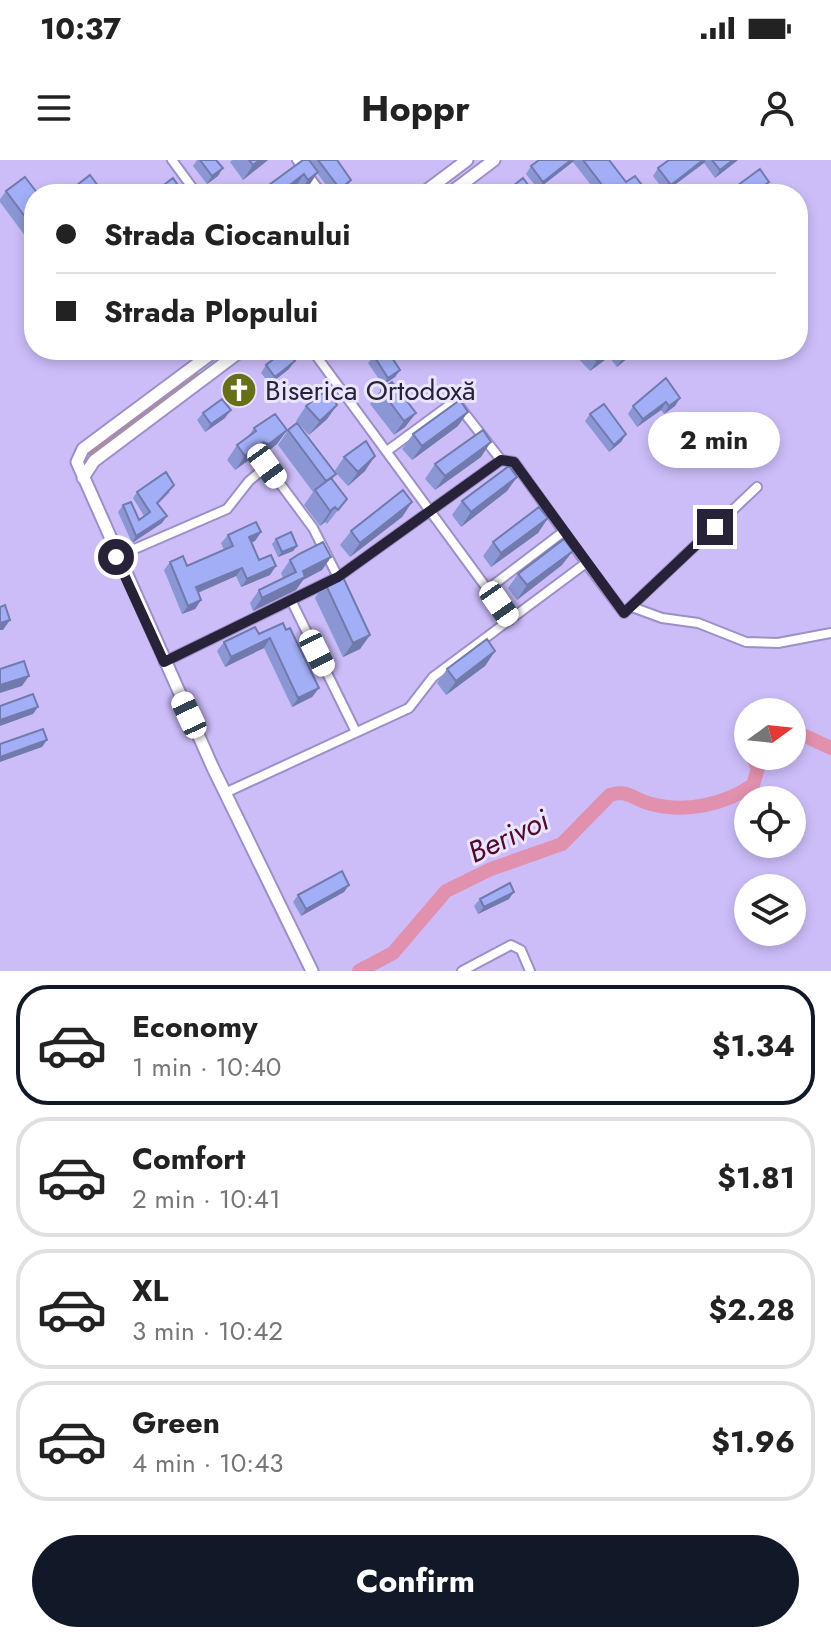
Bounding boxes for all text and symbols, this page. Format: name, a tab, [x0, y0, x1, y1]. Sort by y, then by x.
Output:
text: 10:37	[40, 7, 121, 50]
text: Hoppr	[361, 82, 470, 134]
icon: menu	[32, 86, 76, 130]
icon: person	[755, 86, 799, 130]
text: Strada Ciocanului	[104, 213, 351, 256]
text: Strada Plopului	[104, 290, 318, 333]
place label: Biserica Ortodoxă	[265, 370, 476, 411]
church icon: Biserica Ortodoxă	[220, 371, 258, 409]
callout: 2 min	[649, 411, 781, 467]
text: 2 min	[680, 421, 748, 459]
car	[243, 440, 291, 492]
route end	[697, 509, 733, 545]
route start	[98, 539, 134, 575]
car	[475, 577, 523, 631]
car	[296, 626, 338, 680]
car	[168, 688, 210, 742]
north arrow	[734, 698, 806, 770]
map controls	[734, 698, 806, 946]
button: locate	[734, 786, 806, 858]
water label: Berivoi	[461, 798, 556, 873]
button: layers	[734, 874, 806, 946]
text: Economy	[132, 1005, 258, 1048]
icon: car	[36, 1009, 108, 1081]
text: $1.34	[712, 1024, 795, 1067]
text: 1 min · 10:40	[132, 1048, 281, 1086]
text: Comfort	[132, 1137, 245, 1180]
icon: car	[36, 1141, 108, 1213]
text: $1.81	[717, 1156, 795, 1199]
text: 2 min · 10:41	[132, 1180, 281, 1218]
text: XL	[132, 1269, 168, 1312]
icon: car	[36, 1273, 108, 1345]
text: $2.28	[709, 1288, 795, 1331]
text: 3 min · 10:42	[132, 1312, 283, 1350]
text: Green	[132, 1401, 220, 1444]
icon: car	[36, 1405, 108, 1477]
text: $1.96	[711, 1420, 795, 1463]
text: 4 min · 10:43	[132, 1444, 284, 1482]
button: Confirm	[32, 1535, 799, 1627]

